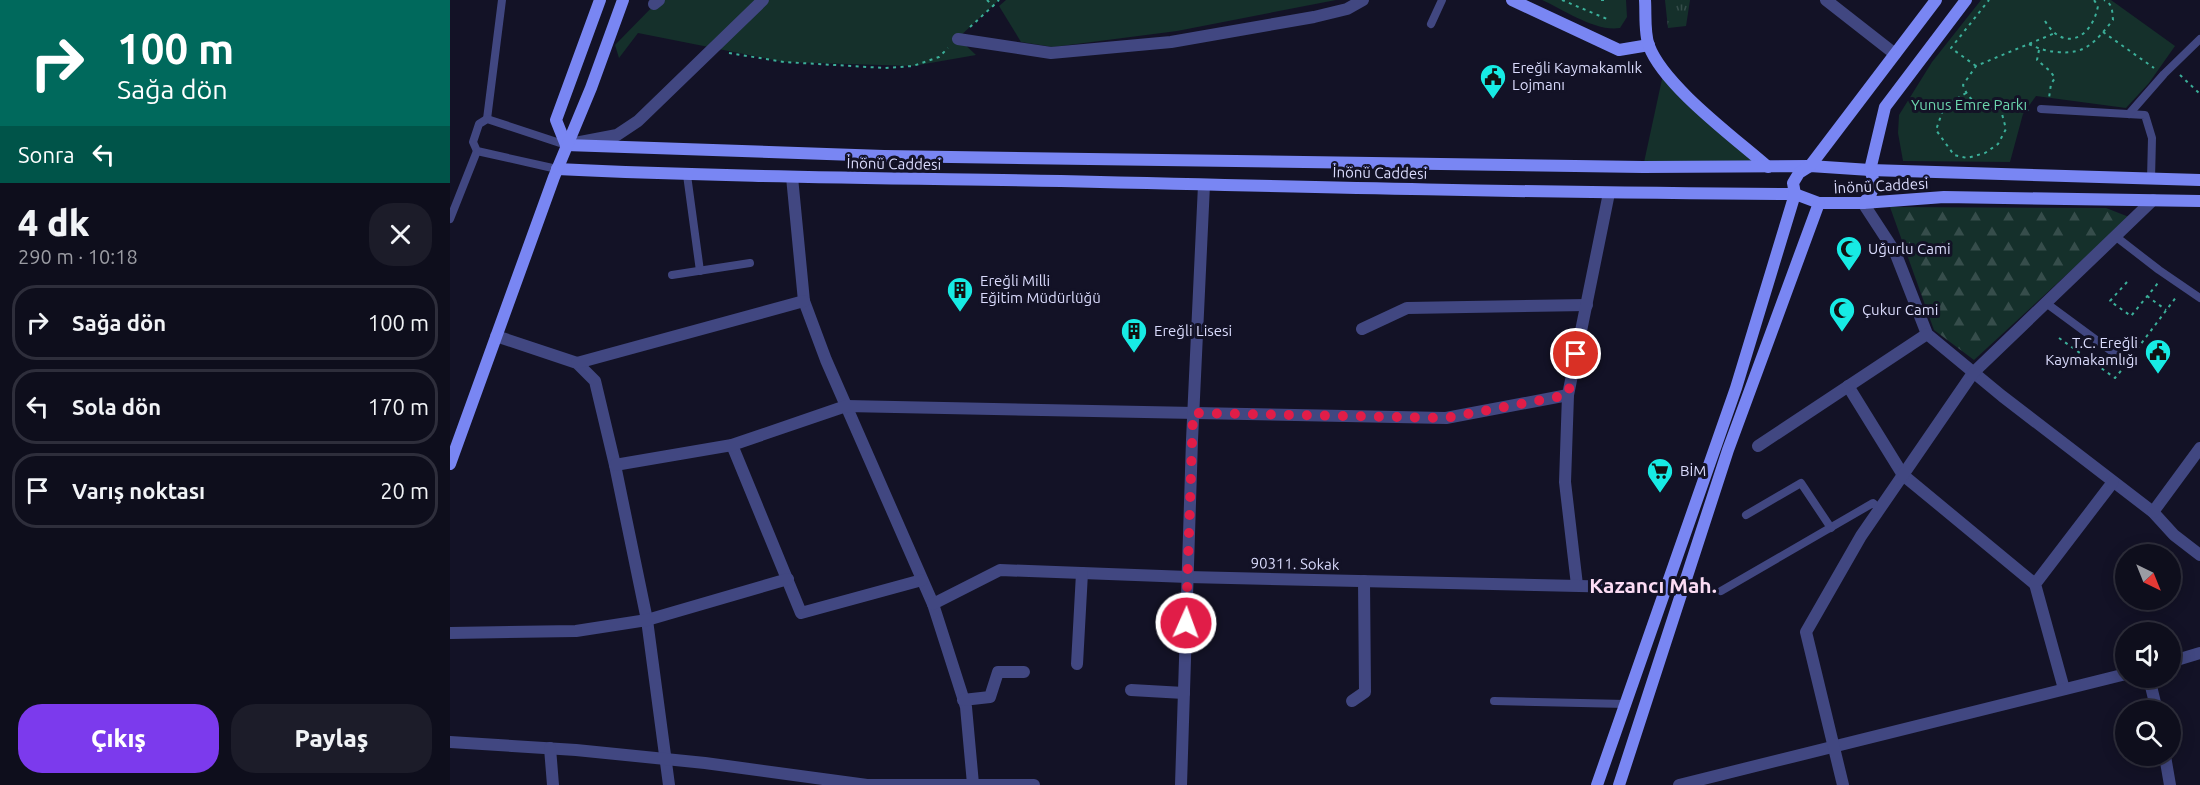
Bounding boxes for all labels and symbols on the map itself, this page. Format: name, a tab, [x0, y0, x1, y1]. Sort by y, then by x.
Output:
place label: Ereğli Kaymakamlık Lojmanı	[1512, 59, 1642, 93]
public building icon: Ereğli Kaymakamlık Lojmanı	[1478, 62, 1508, 100]
park label: Yunus Emre Parkı	[1911, 96, 2027, 113]
street label: İnönü Caddesi	[847, 154, 941, 173]
street label: İnönü Caddesi	[1333, 163, 1427, 182]
street label: İnönü Caddesi	[1833, 175, 1929, 196]
mosque icon: Uğurlu Cami	[1834, 234, 1864, 272]
place label: Uğurlu Cami	[1868, 240, 1951, 257]
place label: Ereğli Milli Eğitim Müdürlüğü	[980, 272, 1101, 306]
building icon: Ereğli Milli Eğitim Müdürlüğü	[945, 275, 975, 313]
mosque icon: Çukur Cami	[1827, 295, 1857, 333]
place label: Çukur Cami	[1862, 301, 1938, 318]
building icon: Ereğli Lisesi	[1119, 316, 1149, 354]
place label: Ereğli Lisesi	[1154, 322, 1232, 339]
pin	[1550, 328, 1601, 379]
place label: T.C. Ereğli Kaymakamlığı	[2045, 334, 2138, 368]
public building icon: T.C. Ereğli Kaymakamlığı	[2143, 337, 2173, 375]
supermarket icon: BİM	[1645, 456, 1675, 494]
place label: BİM	[1680, 462, 1706, 479]
north arrow	[2115, 544, 2181, 610]
street label: 90311. Sokak	[1250, 554, 1340, 573]
district label: Kazancı Mah.	[1589, 573, 1717, 597]
position arrow	[1154, 591, 1218, 655]

